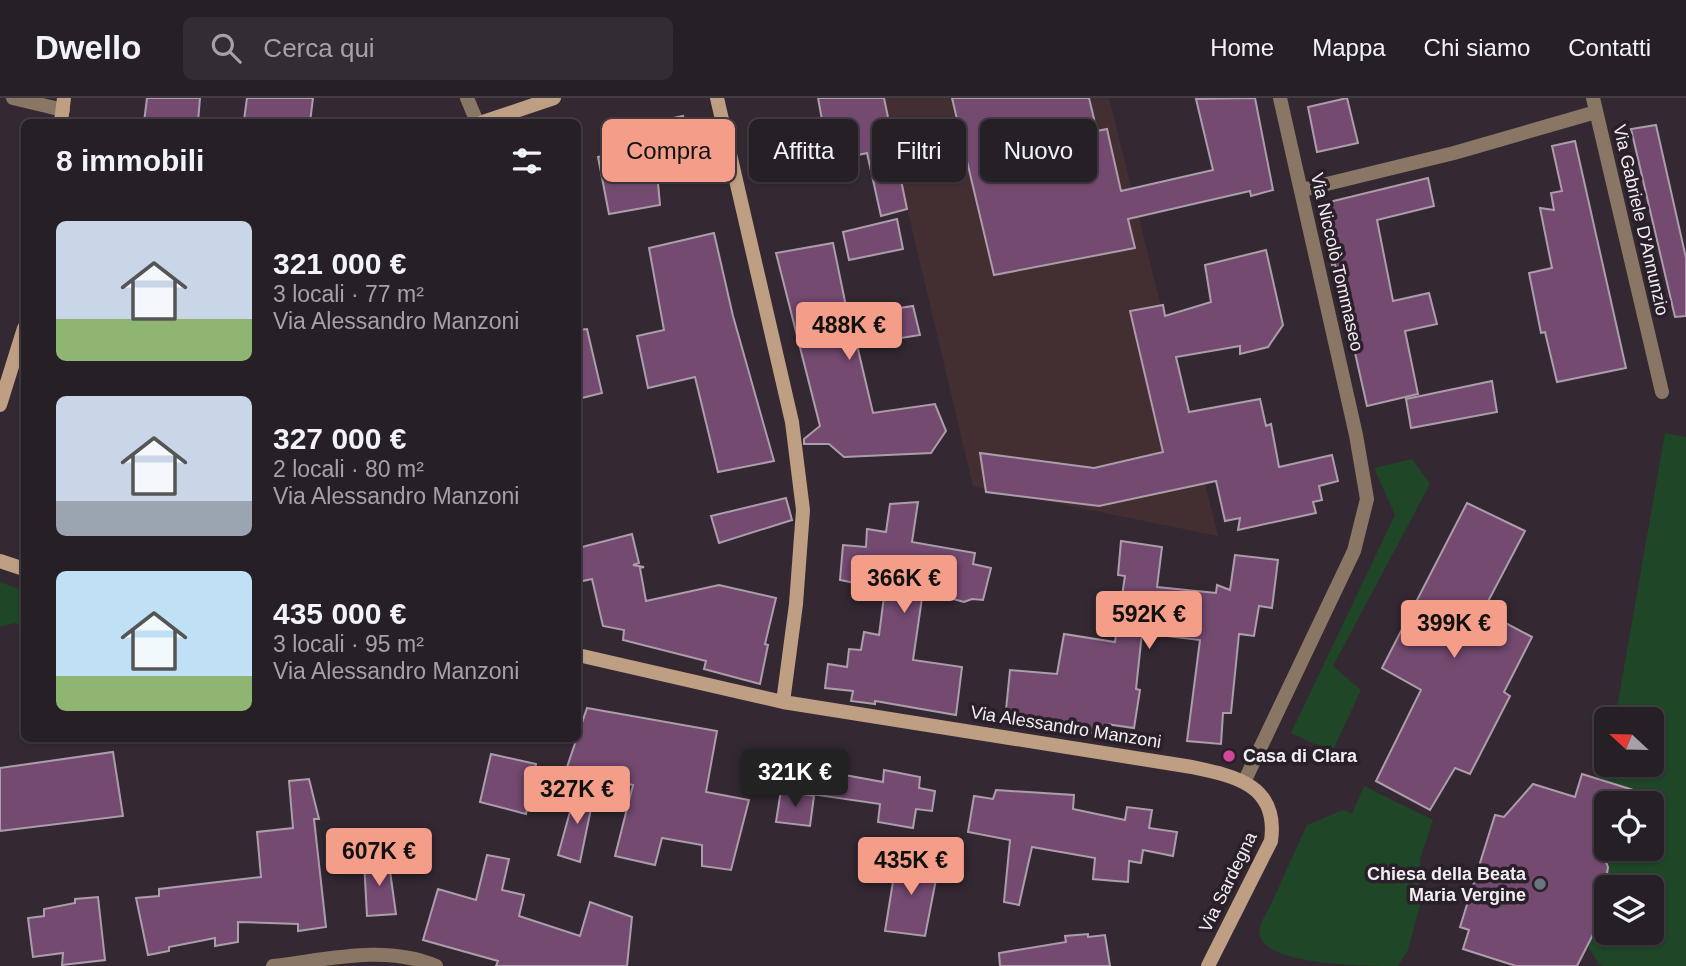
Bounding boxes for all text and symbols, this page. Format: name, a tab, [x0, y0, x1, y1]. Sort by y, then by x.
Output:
search box	[183, 17, 673, 80]
text: Dwello	[35, 29, 141, 66]
icon: search	[207, 29, 245, 67]
text: Cerca qui	[263, 33, 375, 63]
text: Home	[1210, 34, 1274, 61]
text: Mappa	[1312, 34, 1386, 61]
text: Chi siamo	[1424, 34, 1530, 61]
text: Contatti	[1568, 34, 1651, 61]
chip: Compra	[602, 119, 735, 182]
chip: Affitta	[749, 119, 858, 182]
chip: Filtri	[872, 119, 966, 182]
chip: Nuovo	[980, 119, 1097, 182]
street label: Via Gabriele D'Annunzio	[1609, 123, 1673, 317]
icon: filters	[508, 142, 546, 180]
text: 8 immobili	[56, 144, 204, 177]
street label: Via Niccolò Tommaseo	[1307, 171, 1367, 353]
text: 321 000 €	[273, 247, 406, 280]
icon: home	[112, 249, 196, 333]
text: 3 locali · 77 m²	[273, 281, 424, 307]
pin: 488K €	[792, 302, 906, 362]
text: Via Alessandro Manzoni	[273, 308, 519, 334]
text: 488K €	[812, 312, 886, 338]
text: 327 000 €	[273, 422, 406, 455]
icon: home	[112, 424, 196, 508]
text: 2 locali · 80 m²	[273, 456, 424, 482]
text: Via Alessandro Manzoni	[273, 483, 519, 509]
pin: 366K €	[847, 556, 961, 615]
text: 366K €	[867, 565, 941, 591]
pin: 592K €	[1092, 592, 1206, 651]
text: 435 000 €	[273, 597, 406, 630]
icon: home	[112, 599, 196, 683]
text: 592K €	[1112, 601, 1186, 627]
pin: 399K €	[1397, 601, 1511, 660]
text: 399K €	[1417, 610, 1491, 636]
text: 3 locali · 95 m²	[273, 631, 424, 657]
text: Via Alessandro Manzoni	[273, 658, 519, 684]
street label: Via Alessandro Manzoni	[969, 702, 1163, 752]
north arrow	[1594, 707, 1664, 777]
map controls	[1594, 707, 1664, 945]
place label: Casa di Clara	[1243, 746, 1358, 766]
marker: Casa di Clara	[1221, 748, 1237, 764]
pin: 321K €	[738, 750, 852, 809]
text: 321K €	[758, 759, 832, 785]
pin: 327K €	[520, 766, 634, 826]
text: 327K €	[540, 776, 614, 802]
button: locate	[1594, 791, 1664, 861]
pin: 607K €	[322, 828, 436, 888]
street label: Via Sardegna	[1195, 828, 1261, 935]
text: 607K €	[342, 838, 416, 864]
pin: 435K €	[854, 838, 968, 897]
text: 435K €	[874, 847, 948, 873]
place label: Chiesa della Beata Maria Vergine	[1367, 864, 1527, 905]
button: layers	[1594, 875, 1664, 945]
marker: Chiesa della Beata Maria Vergine	[1532, 876, 1548, 892]

